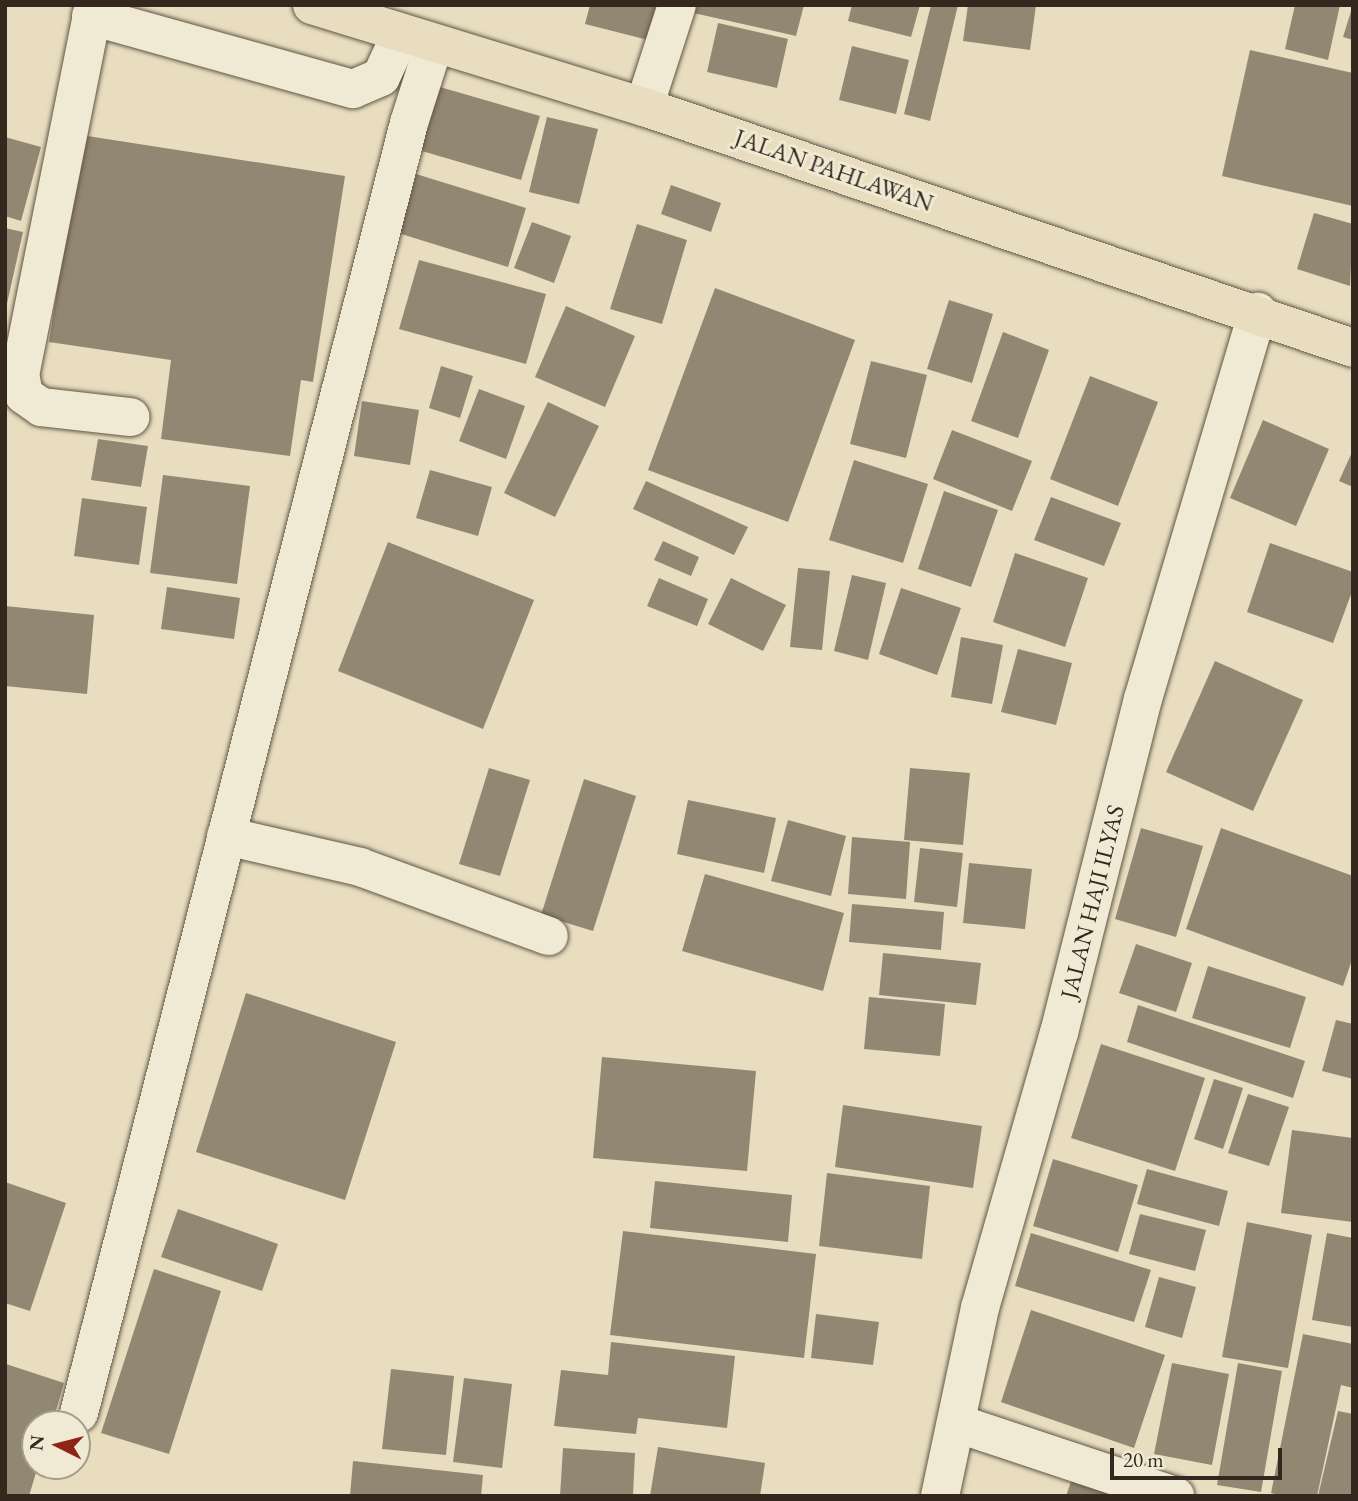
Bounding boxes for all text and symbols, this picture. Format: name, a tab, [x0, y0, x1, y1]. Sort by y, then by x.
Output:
street label: JALAN PAHLAWAN	[731, 123, 937, 217]
street label: JALAN HAJI ILYAS	[1054, 802, 1130, 1002]
north arrow	[21, 1410, 91, 1480]
text: N	[23, 1434, 50, 1452]
scale bar	[1113, 1434, 1284, 1478]
text: 20 m	[1123, 1446, 1164, 1473]

